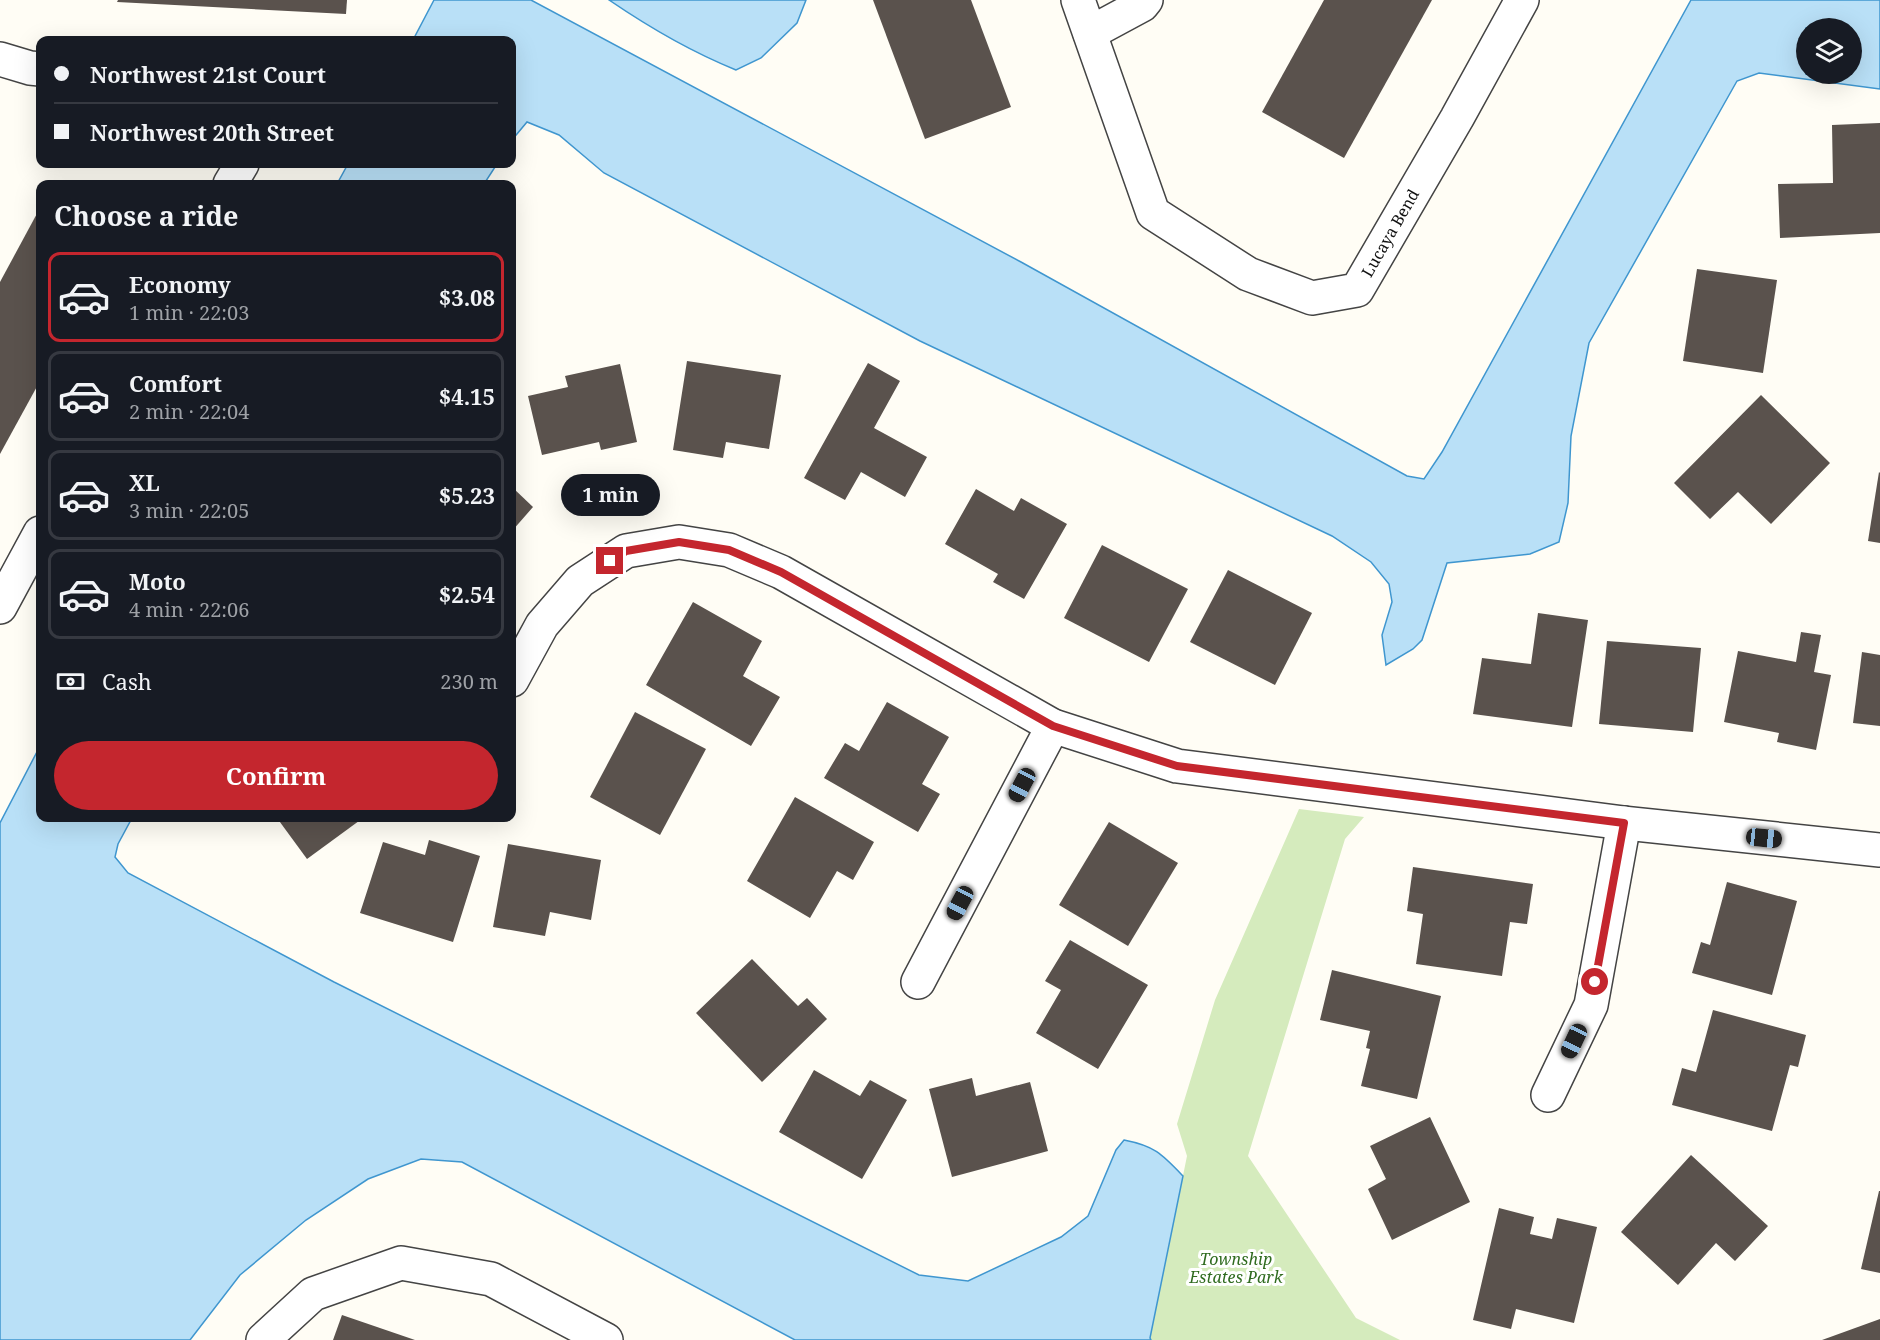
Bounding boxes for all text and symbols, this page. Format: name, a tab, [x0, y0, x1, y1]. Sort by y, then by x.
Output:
map controls	[1796, 18, 1862, 84]
button: layers	[1796, 18, 1862, 84]
text: Northwest 21st Court	[90, 59, 326, 89]
text: Northwest 20th Street	[90, 117, 334, 147]
street label: Lucaya Bend	[1356, 185, 1424, 281]
text: Choose a ride	[54, 197, 239, 234]
text: Economy	[129, 269, 231, 299]
icon: car	[57, 270, 111, 324]
text: $3.08	[439, 282, 495, 312]
text: 1 min · 22:03	[129, 299, 249, 326]
text: Comfort	[129, 368, 222, 398]
icon: car	[57, 369, 111, 423]
text: $4.15	[439, 381, 495, 411]
text: 2 min · 22:04	[129, 398, 249, 425]
text: XL	[129, 467, 160, 497]
icon: car	[57, 468, 111, 522]
callout: 1 min	[560, 474, 660, 516]
text: $5.23	[439, 480, 495, 510]
text: 1 min	[582, 481, 639, 508]
text: 3 min · 22:05	[129, 497, 249, 524]
route end	[596, 547, 623, 574]
text: Moto	[129, 566, 186, 596]
icon: car	[57, 567, 111, 621]
text: $2.54	[439, 579, 495, 609]
text: 4 min · 22:06	[129, 596, 249, 623]
icon: cash	[54, 665, 87, 698]
text: Cash	[102, 666, 152, 696]
text: 230 m	[440, 668, 498, 695]
button: Confirm	[54, 741, 498, 810]
car	[1006, 765, 1038, 805]
car	[1745, 827, 1783, 849]
car	[944, 883, 976, 923]
route start	[1581, 968, 1608, 995]
car	[1558, 1021, 1590, 1061]
park label: Township Estates Park	[1188, 1248, 1284, 1288]

